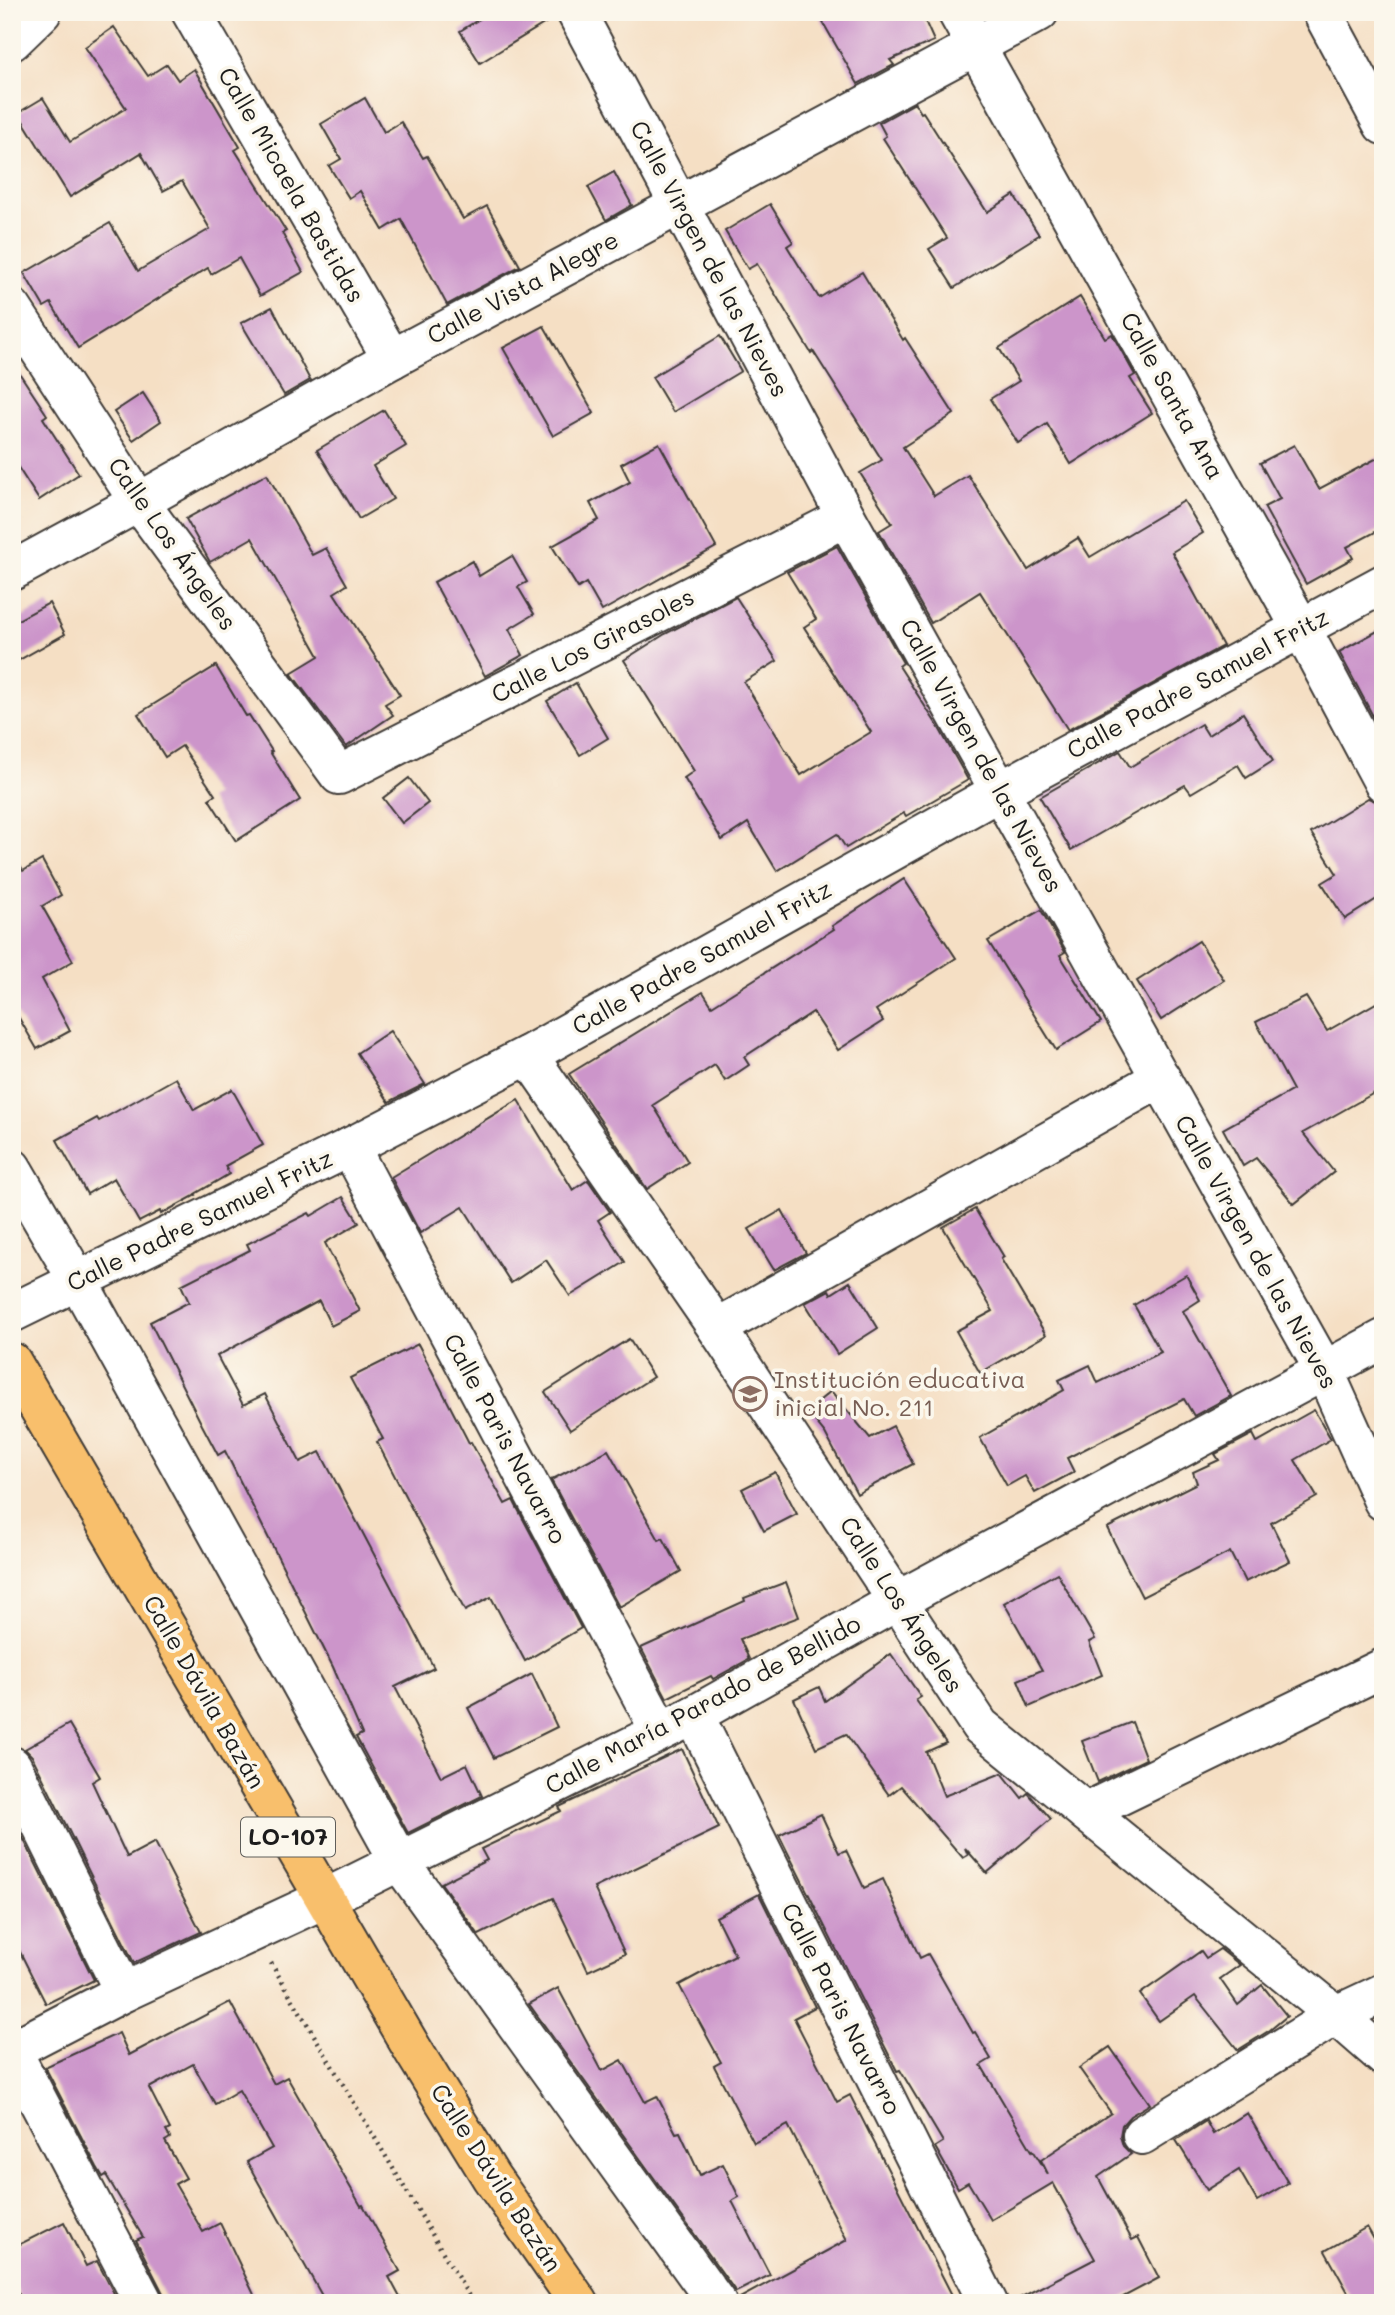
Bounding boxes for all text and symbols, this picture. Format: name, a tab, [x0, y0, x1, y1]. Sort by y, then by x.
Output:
street label: Calle Micaela Bastidas	[212, 61, 372, 308]
street label: Calle Virgen de las Nieves	[624, 115, 796, 402]
street label: Calle Vista Alegre	[421, 223, 623, 350]
street label: Calle Santa Ana	[1115, 306, 1232, 484]
street label: Calle Los Ángeles	[102, 451, 244, 636]
street label: Calle Los Girasoles	[486, 580, 699, 709]
street label: Calle Padre Samuel Fritz	[1061, 600, 1334, 765]
street label: Calle Virgen de las Nieves	[894, 613, 1071, 898]
street label: Calle Padre Samuel Fritz	[566, 872, 837, 1041]
street label: Calle Virgen de las Nieves	[1169, 1109, 1346, 1394]
street label: Calle Padre Samuel Fritz	[61, 1142, 337, 1298]
street label: Calle Paris Navarro	[438, 1328, 575, 1549]
place label: Institución educativa inicial No. 211	[774, 1363, 1026, 1422]
school or university icon: Institución educativa inicial No. 211	[731, 1375, 769, 1413]
street label: Calle Los Ángeles	[834, 1510, 971, 1698]
street label: Calle Dávila Bazán	[137, 1589, 273, 1794]
street label: Calle María Parado de Bellido	[539, 1607, 865, 1800]
road number: LO-107	[241, 1818, 335, 1856]
street label: Calle Paris Navarro	[775, 1897, 909, 2119]
street label: Calle Dávila Bazán	[425, 2077, 570, 2277]

